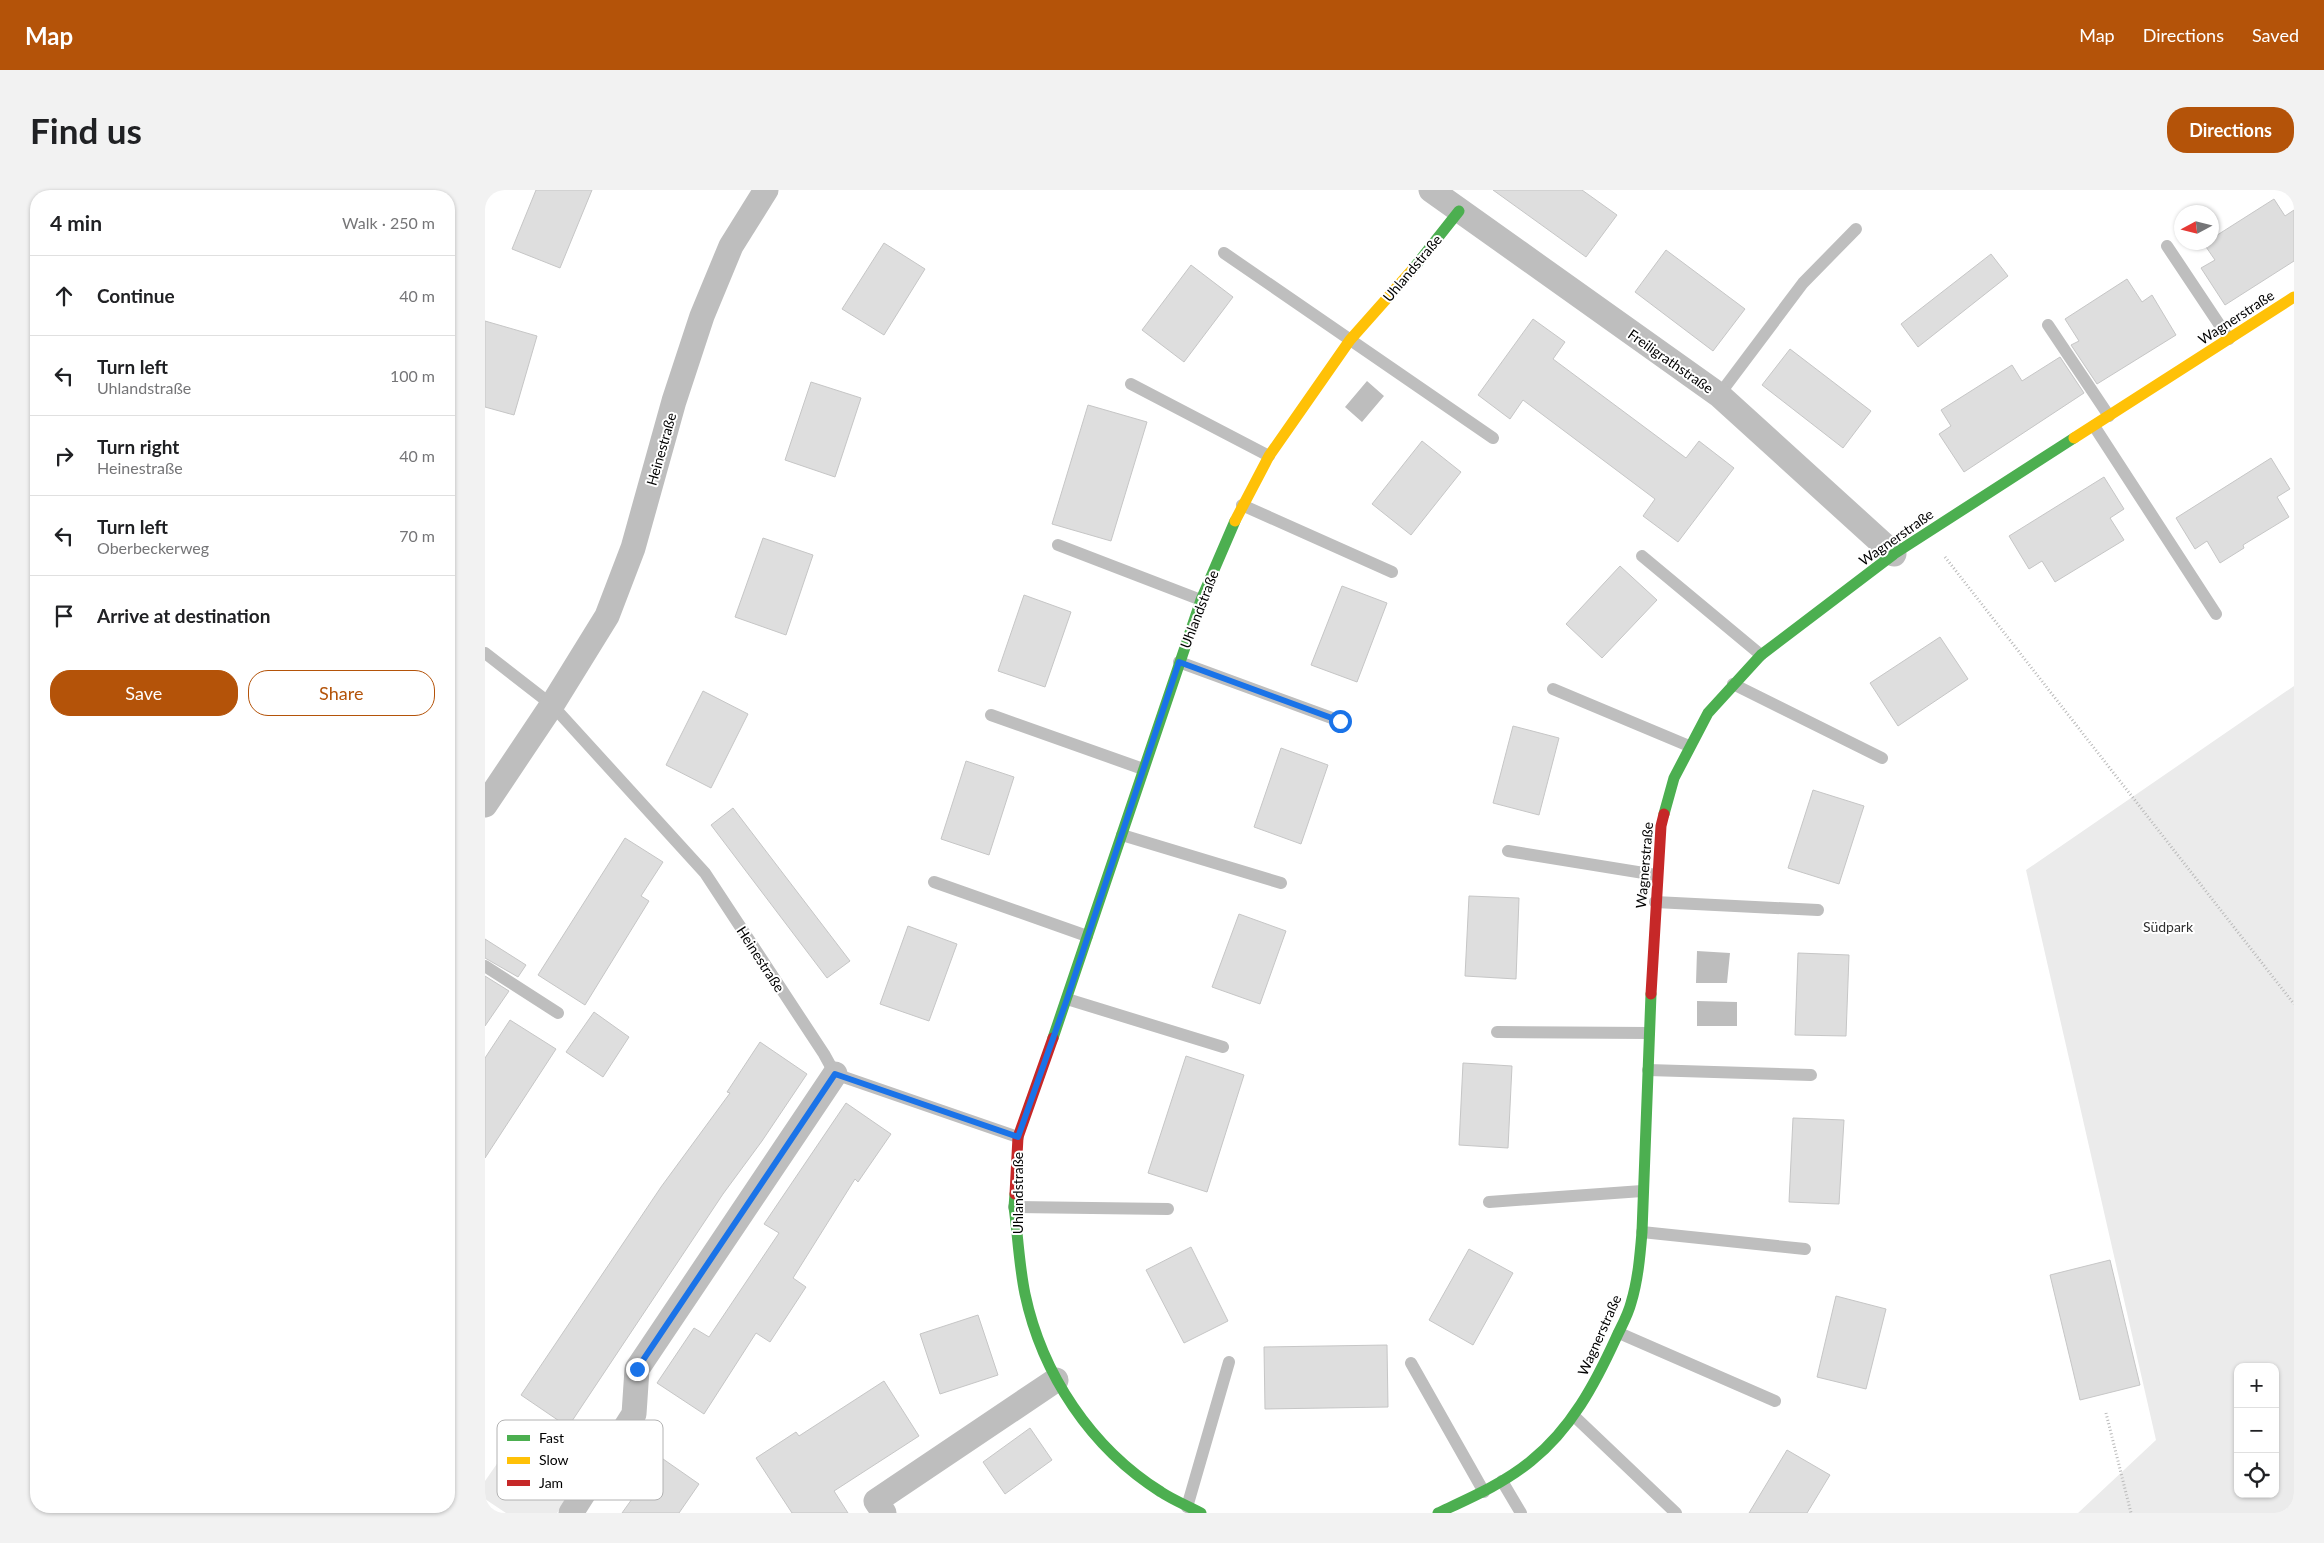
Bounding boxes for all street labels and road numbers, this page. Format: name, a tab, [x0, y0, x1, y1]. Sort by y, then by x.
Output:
street label: Uhlandstraße	[1379, 231, 1445, 305]
street label: Wagnerstraße	[2195, 286, 2277, 348]
street label: Freiligrathstraße	[1625, 325, 1717, 397]
street label: Heinestraße	[642, 411, 680, 487]
street label: Wagnerstraße	[1856, 505, 1936, 569]
street label: Uhlandstraße	[1176, 567, 1222, 651]
street label: Wagnerstraße	[1632, 821, 1656, 909]
street label: Heinestraße	[733, 923, 789, 995]
street label: Uhlandstraße	[1009, 1152, 1026, 1234]
street label: Wagnerstraße	[1574, 1292, 1624, 1378]

